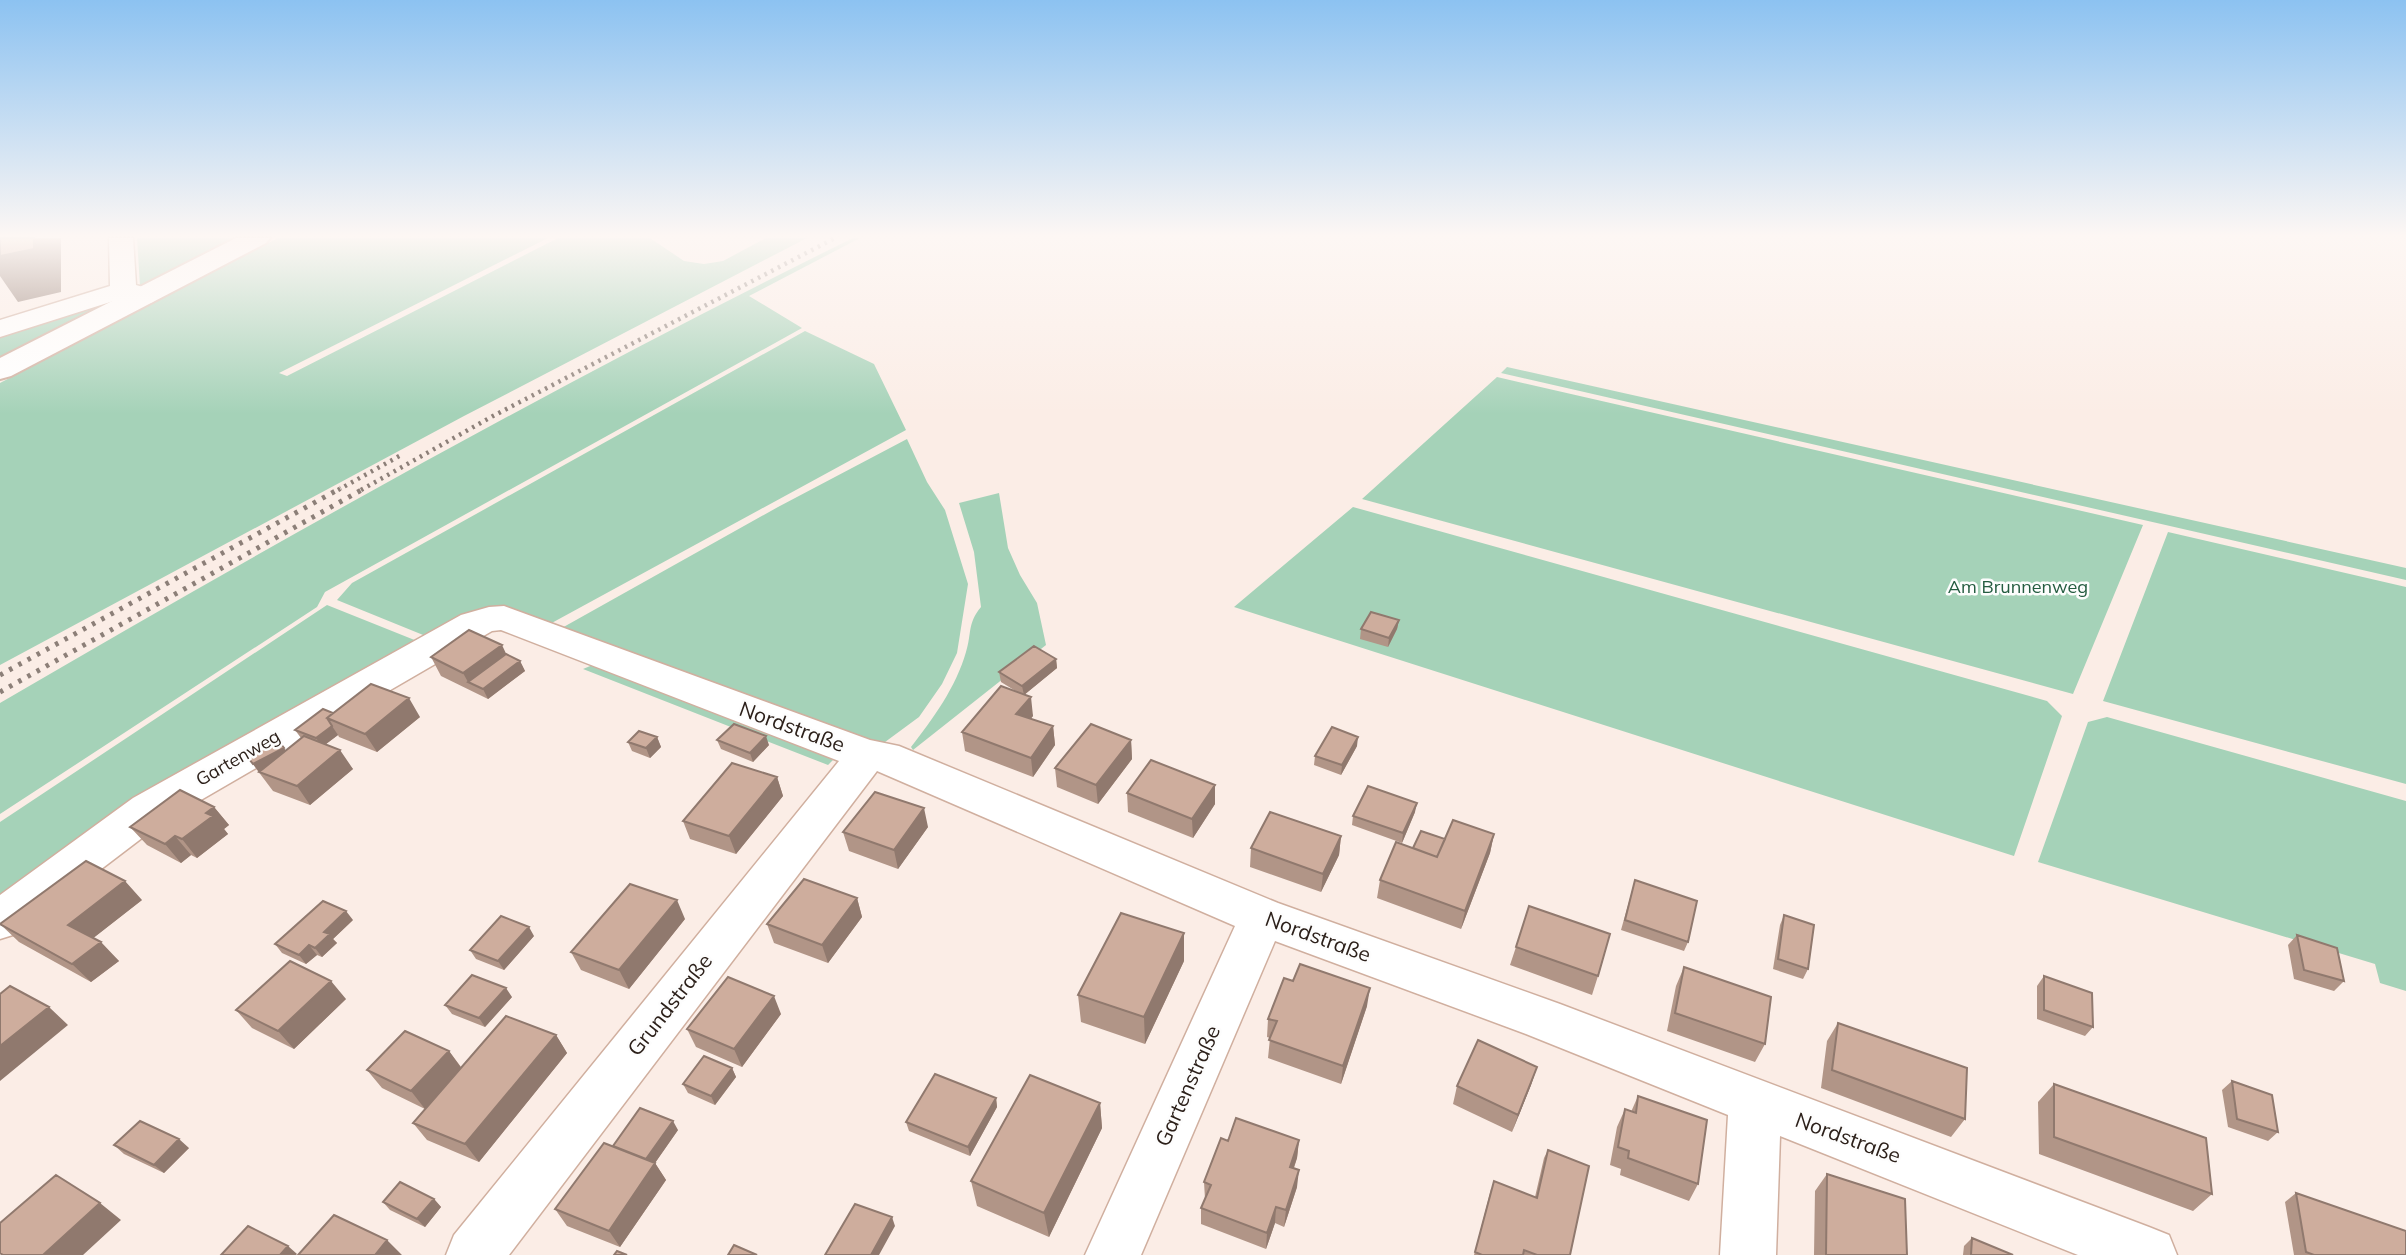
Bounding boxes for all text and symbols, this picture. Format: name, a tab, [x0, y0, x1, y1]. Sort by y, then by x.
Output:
park label: Am Brunnenweg	[1948, 575, 2088, 598]
street label: Nordstraße	[736, 695, 849, 757]
street label: Gartenweg	[191, 724, 284, 791]
street label: Nordstraße	[1262, 905, 1375, 967]
street label: Grundstraße	[621, 948, 717, 1061]
street label: Gartenstraße	[1149, 1021, 1225, 1150]
street label: Nordstraße	[1792, 1106, 1905, 1168]

